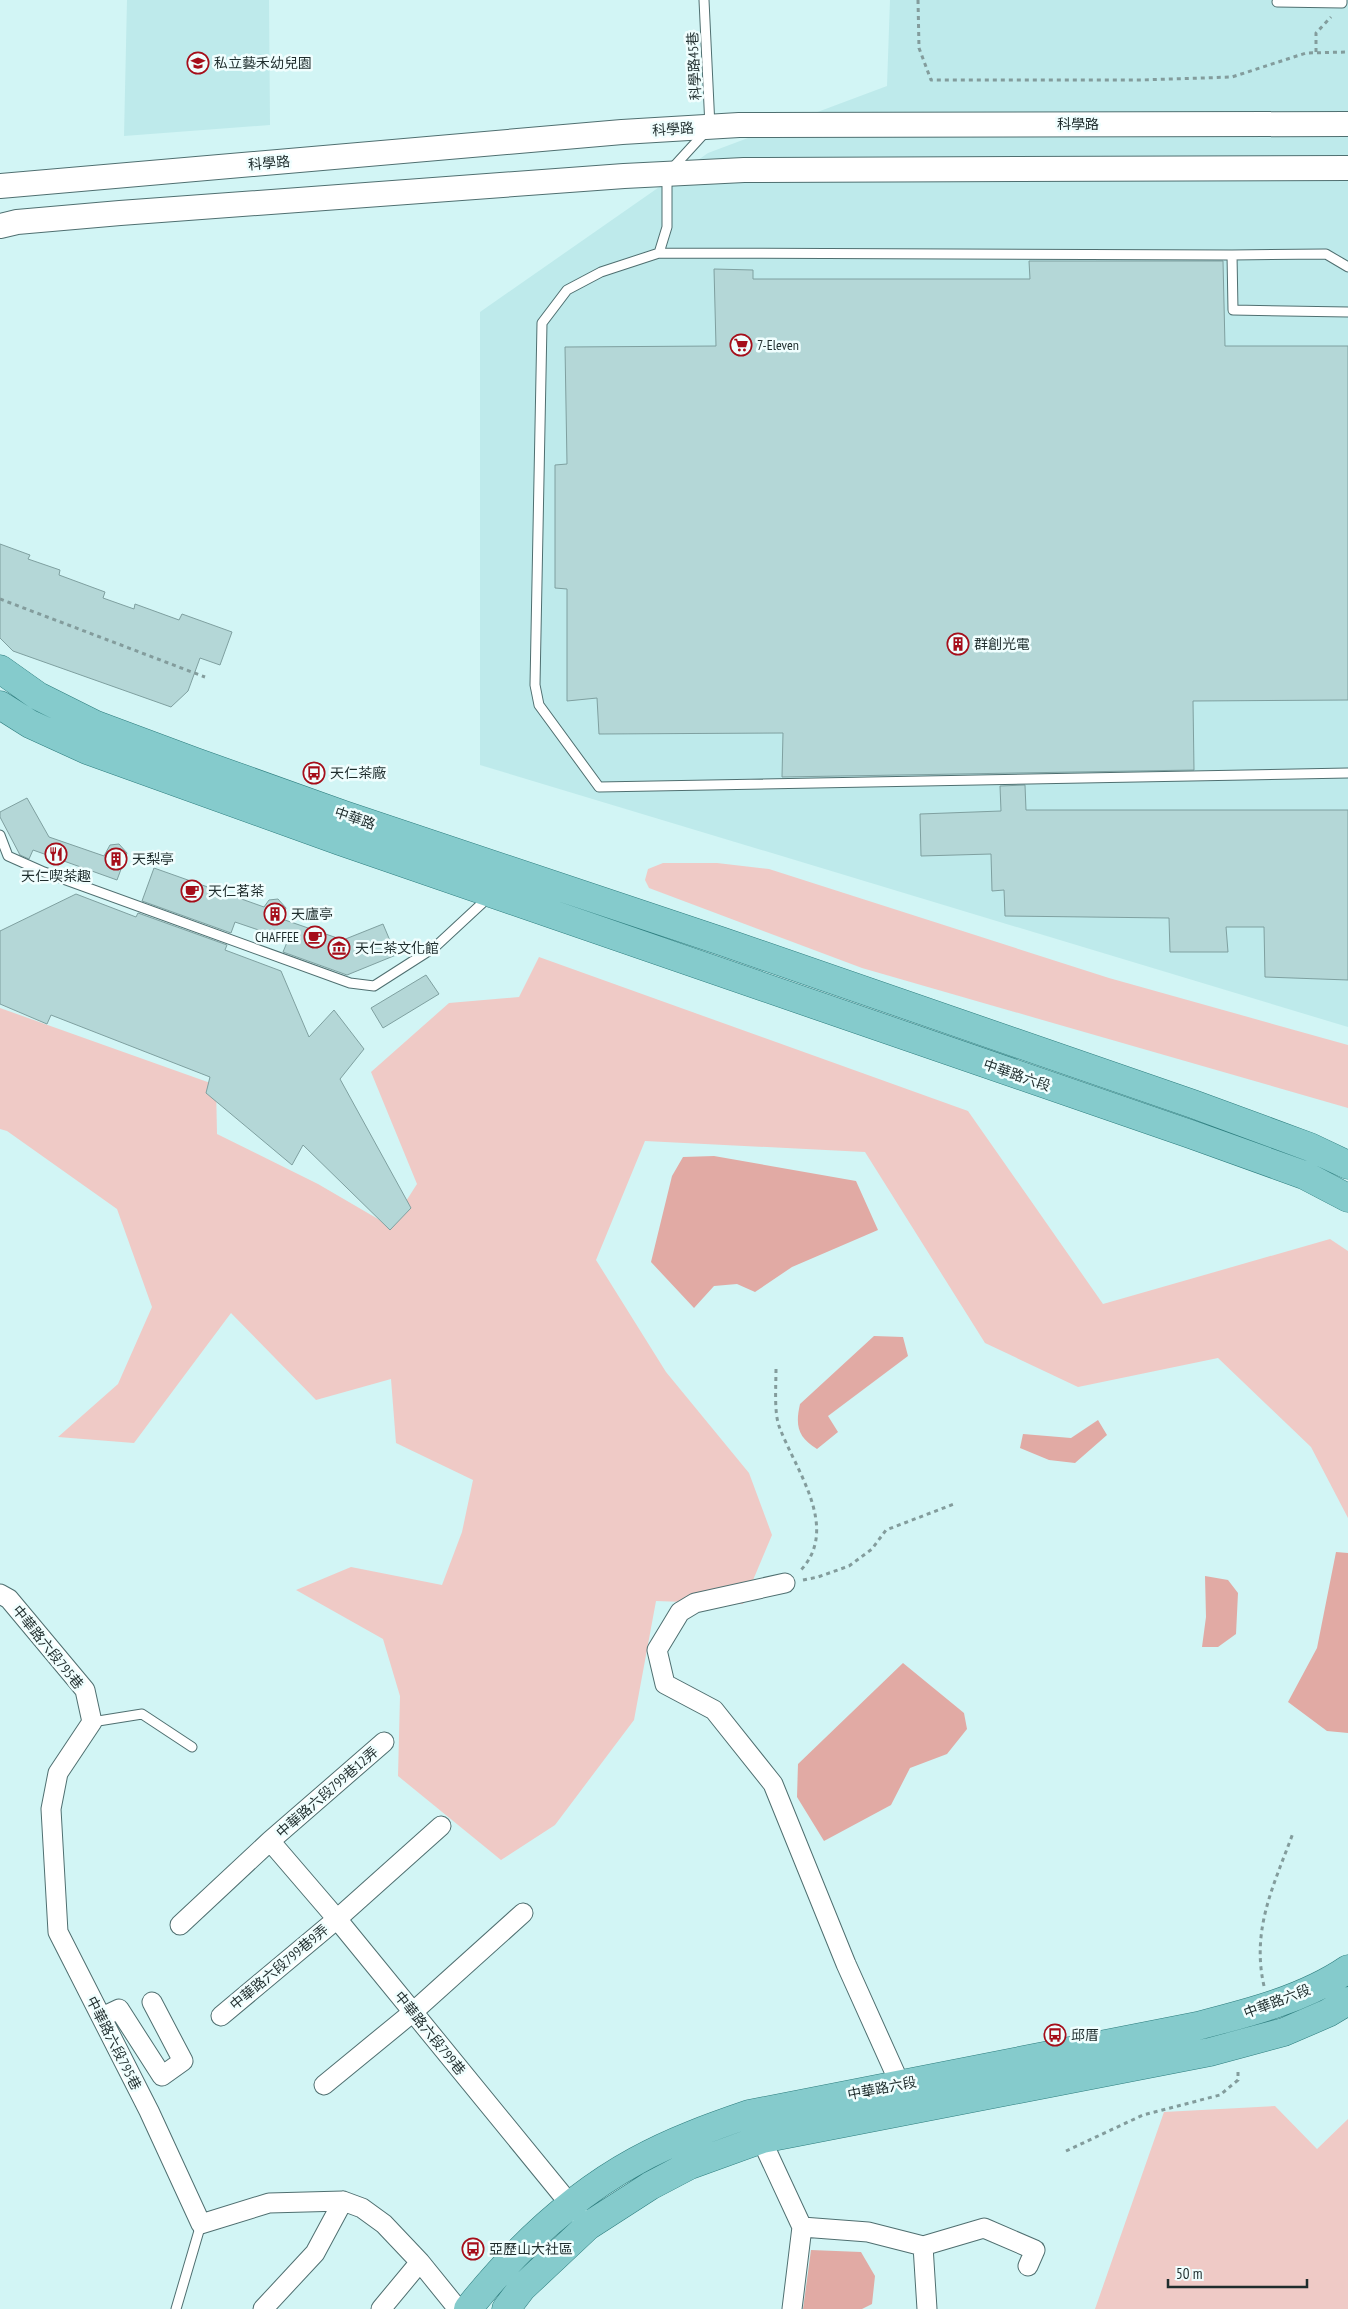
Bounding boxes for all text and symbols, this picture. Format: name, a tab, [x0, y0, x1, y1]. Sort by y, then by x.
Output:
street label: 科學路45巷	[683, 31, 705, 101]
school or university icon: 私立藝禾幼兒園	[186, 51, 210, 75]
place label: 私立藝禾幼兒園	[214, 54, 312, 72]
street label: 科學路	[1057, 115, 1099, 133]
street label: 科學路	[651, 119, 695, 139]
street label: 科學路	[247, 152, 291, 174]
supermarket icon: 7-Eleven	[729, 333, 753, 357]
place label: 7-Eleven	[757, 336, 799, 354]
building icon: 群創光電	[946, 632, 970, 656]
place label: 群創光電	[974, 635, 1030, 653]
bus stop icon: 天仁茶廠	[302, 761, 326, 785]
place label: 天仁茶廠	[330, 764, 386, 782]
street label: 中華路	[332, 803, 378, 833]
restaurant icon: 天仁喫茶趣	[44, 842, 68, 866]
building icon: 天梨亭	[104, 847, 128, 871]
place label: 天梨亭	[132, 850, 174, 868]
place label: 天仁喫茶趣	[21, 867, 91, 885]
cafe icon: 天仁茗茶	[180, 879, 204, 903]
place label: 天仁茗茶	[208, 882, 264, 900]
building icon: 天廬亭	[263, 902, 287, 926]
place label: 天廬亭	[291, 905, 333, 923]
cafe icon: CHAFFEE	[303, 925, 327, 949]
place label: CHAFFEE	[255, 928, 299, 946]
museum icon: 天仁茶文化館	[327, 936, 351, 960]
place label: 天仁茶文化館	[355, 939, 439, 957]
street label: 中華路六段	[981, 1055, 1053, 1095]
street label: 中華路六段795巷	[9, 1601, 87, 1693]
street label: 中華路六段799巷12弄	[272, 1743, 382, 1841]
street label: 中華路六段799巷9弄	[226, 1921, 332, 2013]
street label: 中華路六段	[1241, 1980, 1313, 2022]
street label: 中華路六段799巷	[391, 1987, 469, 2079]
street label: 中華路六段795巷	[83, 1993, 145, 2093]
bus stop icon: 邱厝	[1043, 2023, 1067, 2047]
place label: 邱厝	[1071, 2026, 1099, 2044]
street label: 中華路六段	[846, 2072, 918, 2104]
bus stop icon: 亞歷山大社區	[461, 2237, 485, 2261]
place label: 亞歷山大社區	[489, 2240, 573, 2258]
scale bar	[1168, 2256, 1307, 2288]
text: 50 m	[1176, 2264, 1202, 2283]

